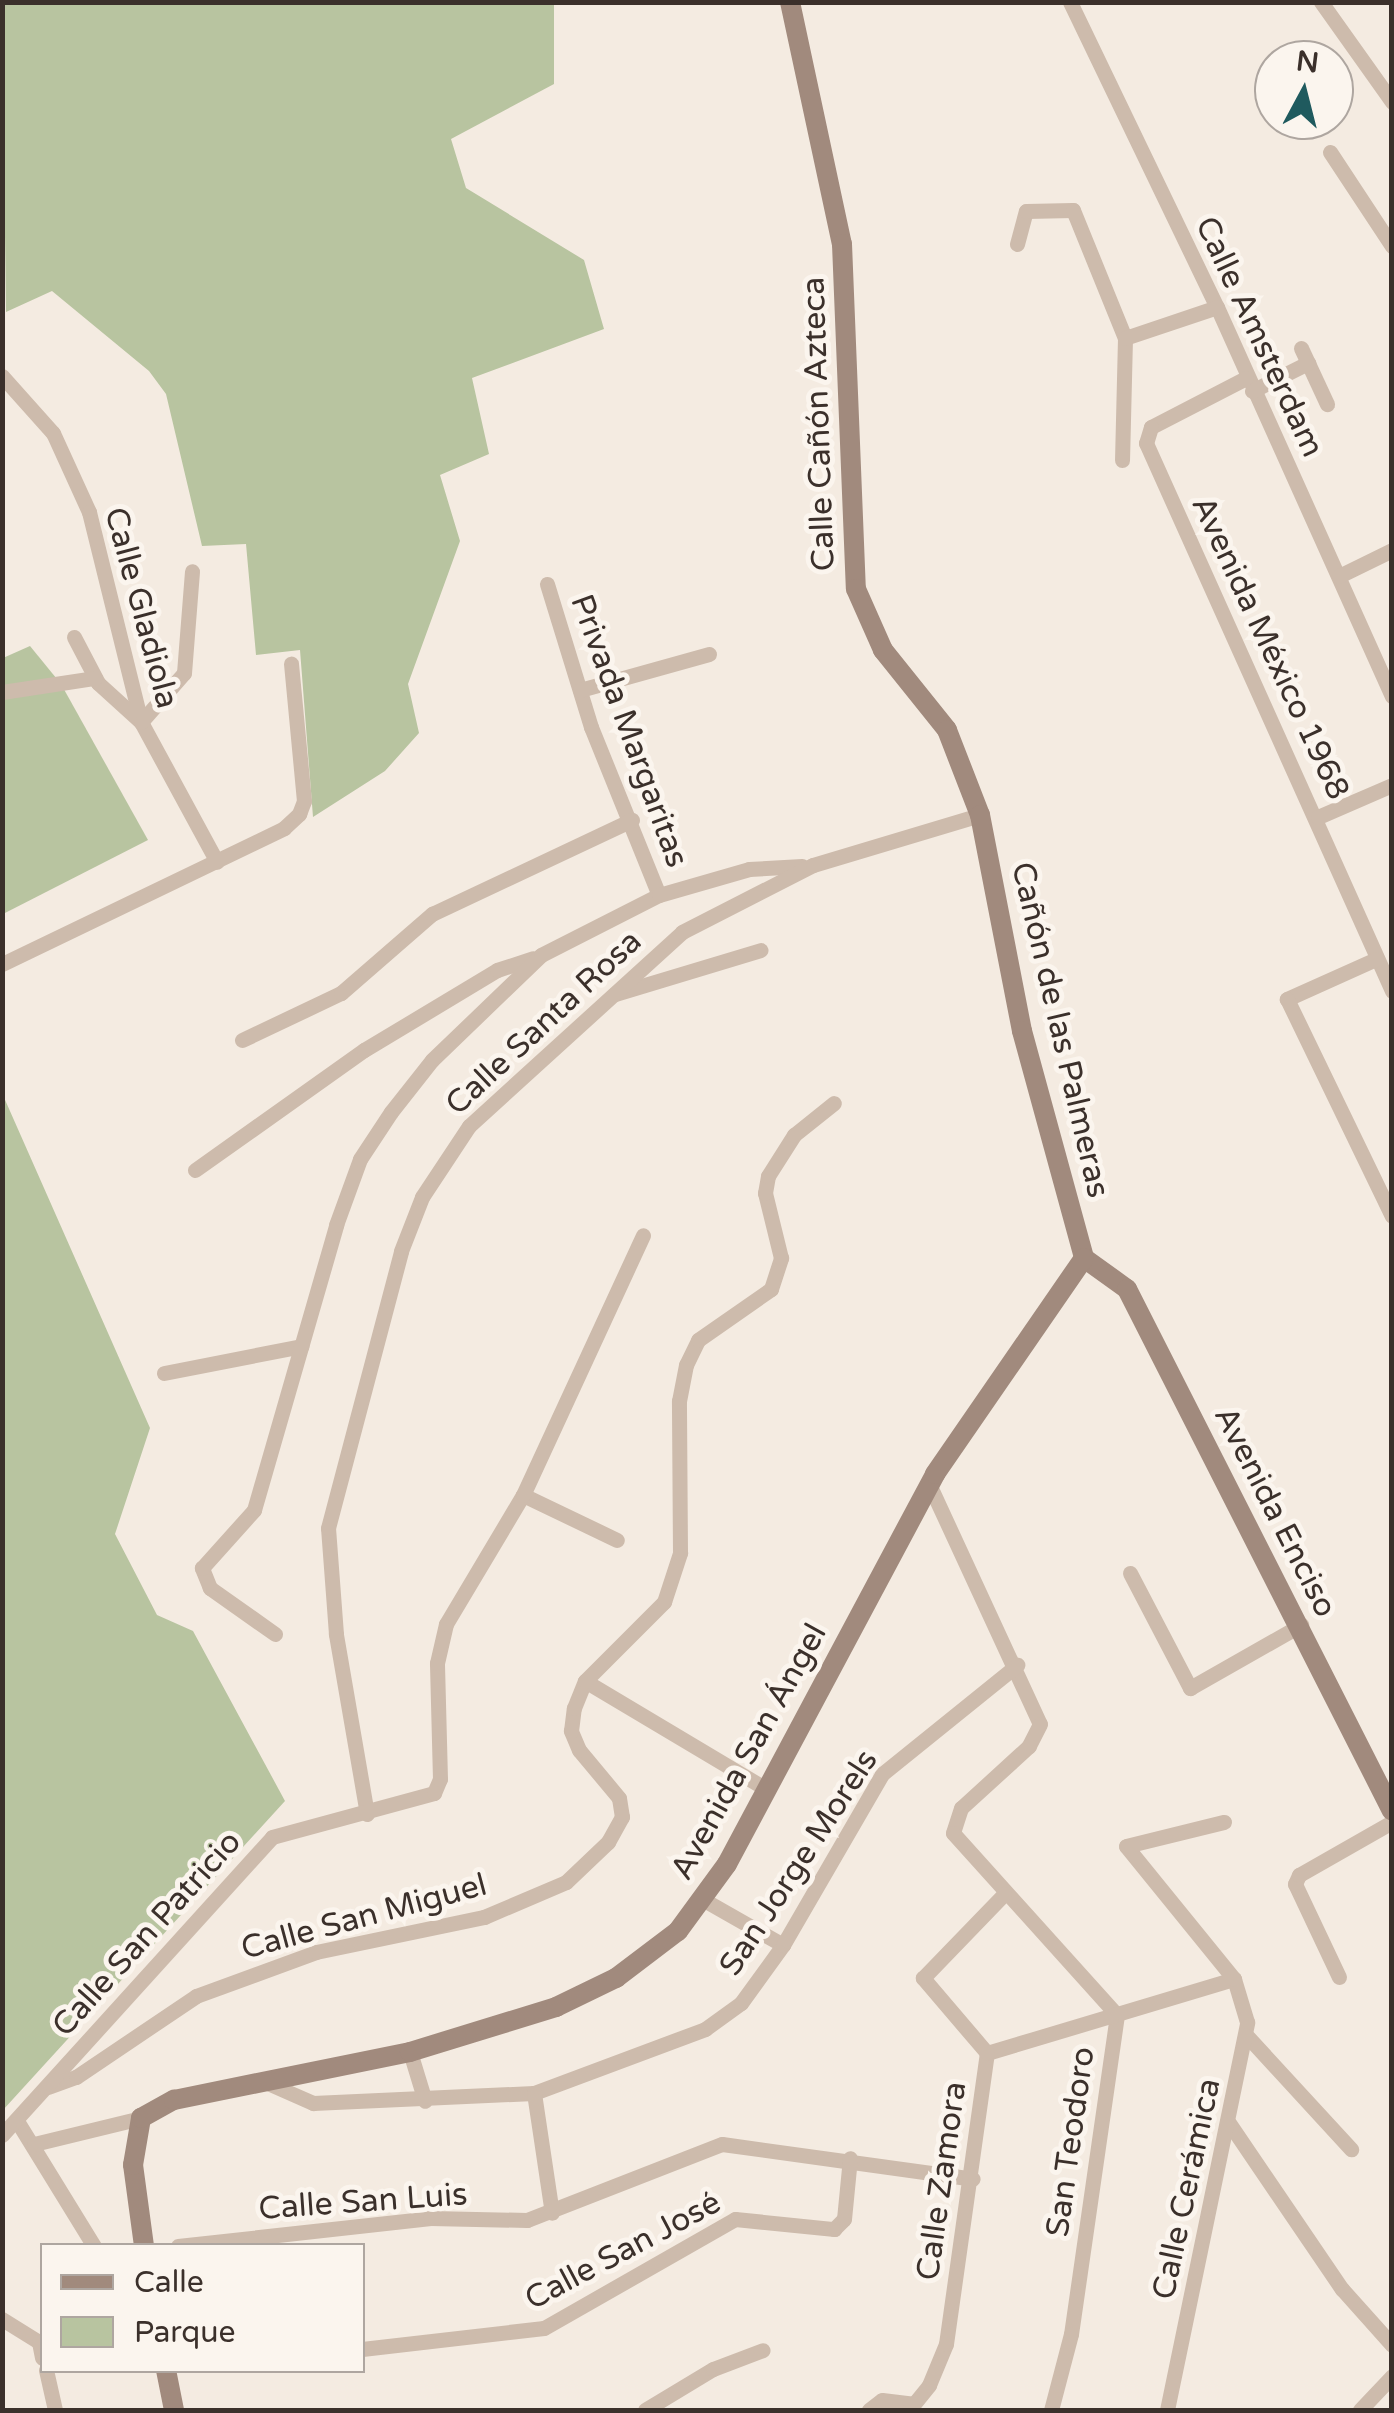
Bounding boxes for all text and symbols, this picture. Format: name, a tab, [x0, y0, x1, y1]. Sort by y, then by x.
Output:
north arrow	[1254, 40, 1354, 140]
text: N	[1294, 44, 1321, 80]
street label: Calle Amsterdam	[1187, 211, 1331, 463]
street label: Calle Cañón Azteca	[795, 276, 843, 572]
street label: Avenida México 1968	[1183, 490, 1357, 806]
street label: Calle Gladiola	[96, 503, 186, 713]
street label: Privada Margaritas	[562, 589, 696, 873]
street label: Cañón de las Palmeras	[1003, 859, 1117, 1201]
street label: Calle Santa Rosa	[438, 923, 650, 1123]
street label: Avenida Enciso	[1205, 1400, 1345, 1624]
street label: Avenida San Ángel	[663, 1617, 835, 1887]
street label: San Jorge Morels	[712, 1743, 886, 1983]
street label: Calle San Patricio	[45, 1823, 249, 2045]
street label: Calle San Miguel	[237, 1866, 491, 1968]
street label: San Teodoro	[1039, 2045, 1103, 2239]
street label: Calle Cerámica	[1145, 2075, 1229, 2303]
street label: Calle Zamora	[909, 2079, 975, 2283]
street label: Calle San Luis	[257, 2176, 469, 2228]
street label: Calle San José	[519, 2183, 727, 2319]
legend	[40, 2243, 365, 2373]
text: Calle	[134, 2264, 204, 2301]
text: Parque	[134, 2314, 235, 2351]

